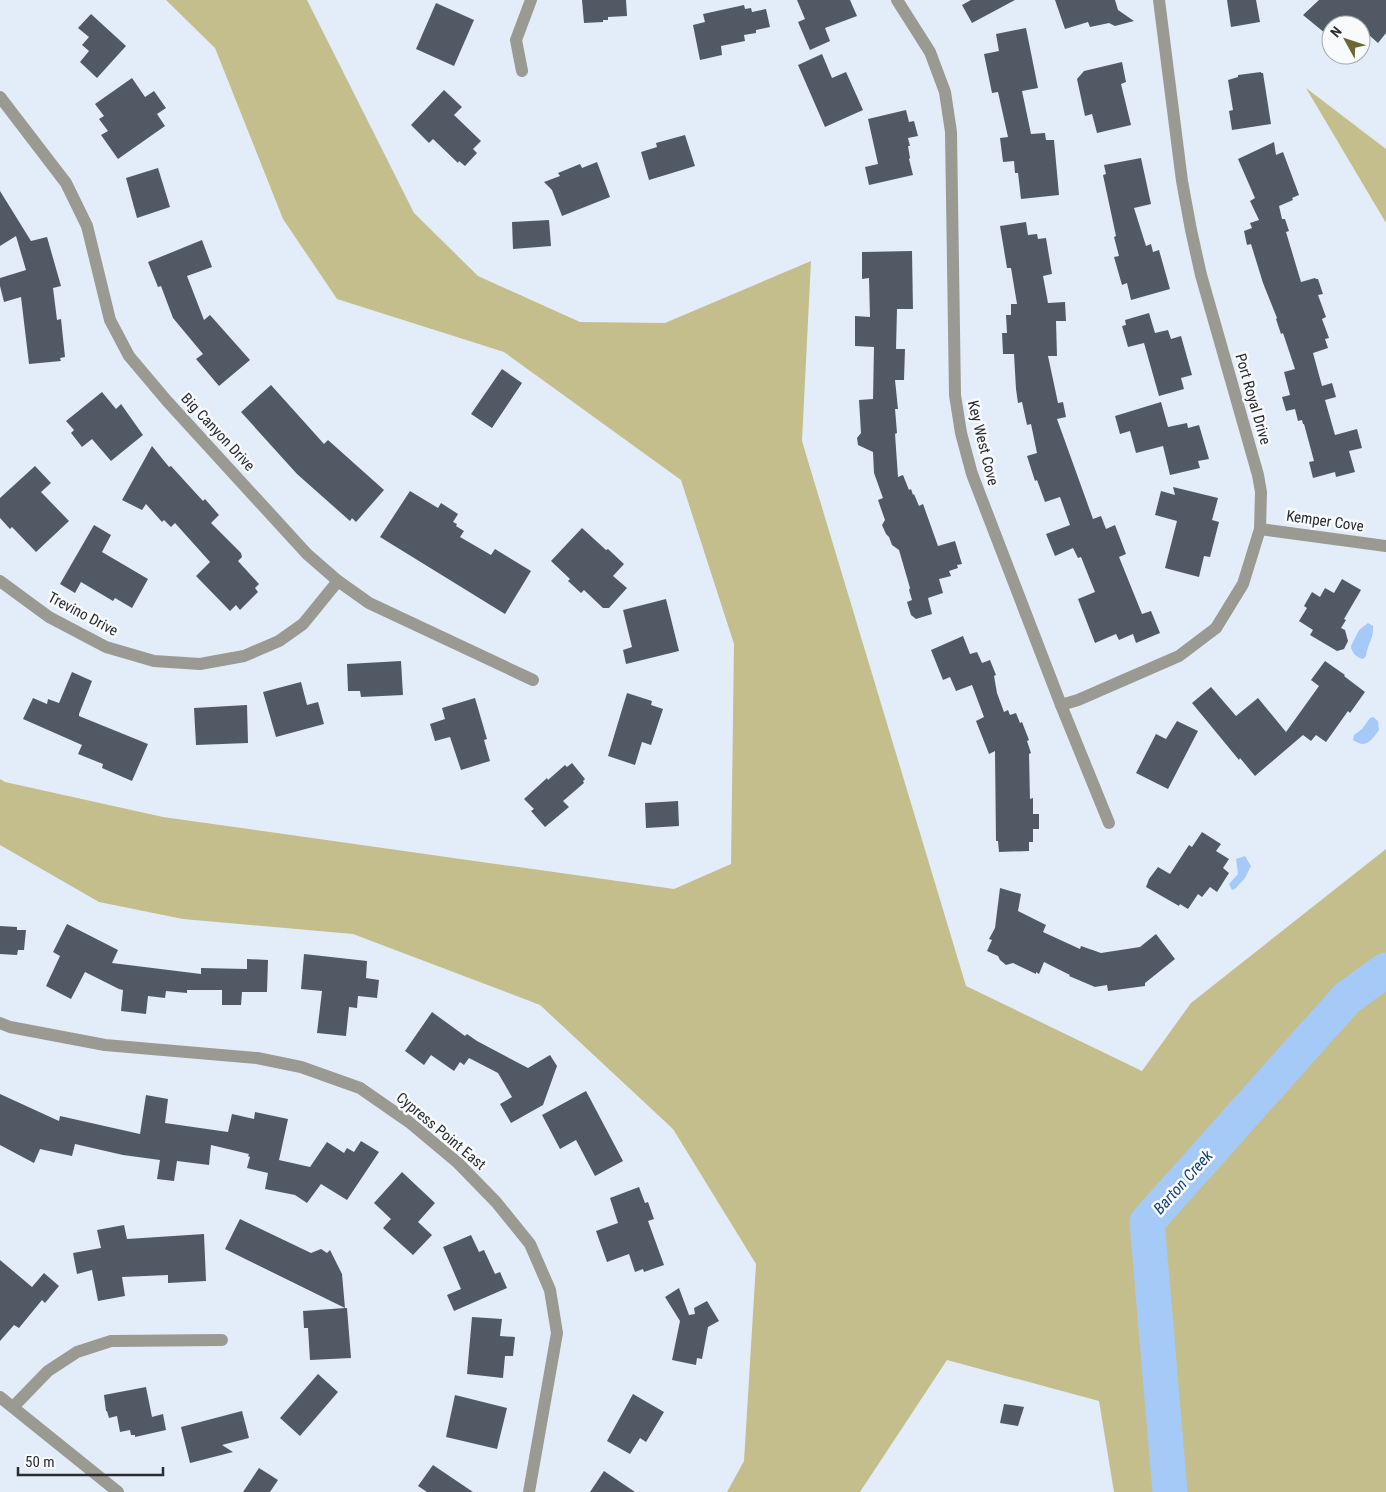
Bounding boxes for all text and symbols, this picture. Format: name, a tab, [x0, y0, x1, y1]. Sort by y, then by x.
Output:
north arrow	[1321, 15, 1371, 65]
text: N	[1327, 23, 1345, 40]
street label: Port Royal Drive	[1231, 351, 1275, 447]
street label: Big Canyon Drive	[177, 389, 259, 475]
street label: Key West Cove	[964, 399, 1002, 487]
street label: Kemper Cove	[1285, 507, 1365, 535]
street label: Trevino Drive	[45, 588, 121, 640]
street label: Cypress Point East	[393, 1088, 489, 1174]
water label: Barton Creek	[1149, 1145, 1217, 1218]
scale bar	[18, 1444, 162, 1476]
text: 50 m	[25, 1453, 55, 1471]

